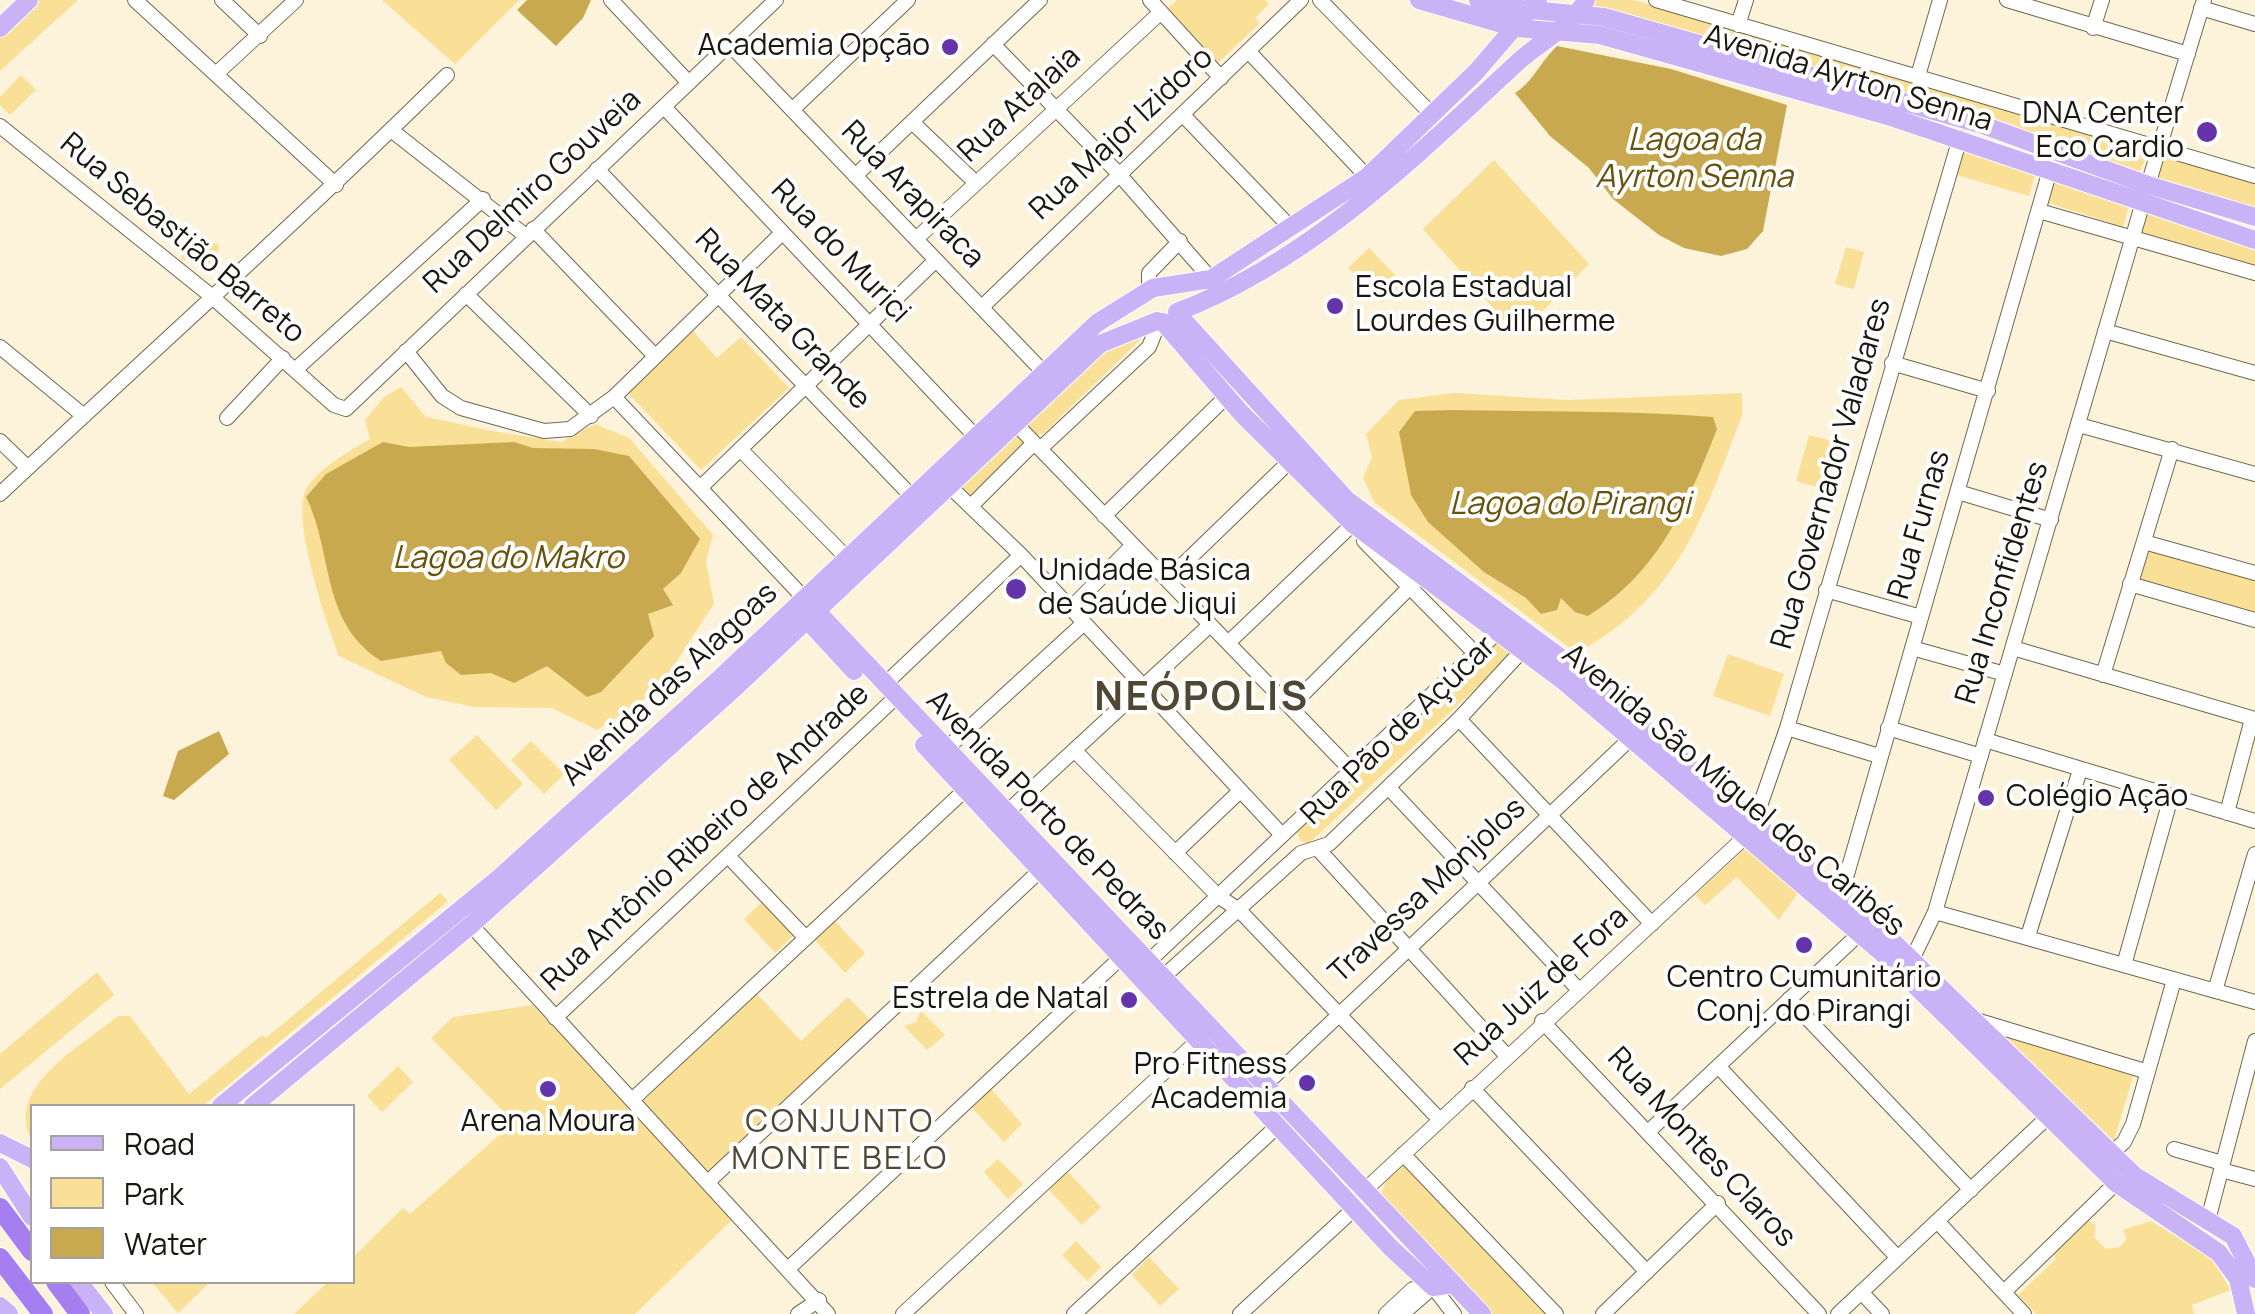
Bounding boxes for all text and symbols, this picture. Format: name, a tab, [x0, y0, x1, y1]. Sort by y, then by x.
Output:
street label: Avenida Ayrton Senna	[1699, 18, 1997, 140]
place label: Academia Opção	[697, 29, 930, 65]
marker: Academia Opção	[939, 36, 961, 58]
street label: Rua Atalaia	[951, 39, 1089, 171]
street label: Rua Major Izidoro	[1023, 40, 1221, 228]
street label: Rua Delmiro Gouveia	[417, 82, 649, 302]
place label: DNA Center Eco Cardio	[2022, 97, 2184, 168]
street label: Rua Arapiraca	[833, 114, 991, 276]
marker: DNA Center Eco Cardio	[2194, 119, 2220, 145]
water label: Lagoa da Ayrton Senna	[1595, 122, 1793, 197]
street label: Rua Sebastião Barreto	[52, 126, 312, 352]
street label: Rua do Murici	[763, 173, 917, 331]
street label: Rua Mata Grande	[687, 222, 877, 418]
place label: Escola Estadual Lourdes Guilherme	[1355, 271, 1615, 342]
marker: Escola Estadual Lourdes Guilherme	[1324, 295, 1346, 317]
street label: Rua Governador Valadares	[1765, 295, 1899, 653]
street label: Rua Furnas	[1882, 446, 1958, 604]
street label: Rua Inconfidentes	[1949, 458, 2057, 708]
water label: Lagoa do Pirangi	[1449, 486, 1691, 524]
water label: Lagoa do Makro	[392, 540, 624, 578]
place label: Unidade Básica de Saúde Jiqui	[1038, 554, 1251, 624]
street label: Avenida das Alagoas	[555, 576, 785, 794]
marker: Unidade Básica de Saúde Jiqui	[1003, 576, 1029, 602]
street label: Rua Pão de Açúcar	[1294, 629, 1504, 833]
street label: Avenida São Miguel dos Caribés	[1554, 637, 1912, 945]
district label: NEÓPOLIS	[1094, 675, 1310, 723]
street label: Rua Antônio Ribeiro de Andrade	[535, 677, 877, 999]
street label: Avenida Porto de Pedras	[918, 683, 1176, 949]
place label: Colégio Ação	[2006, 780, 2188, 816]
marker: Colégio Ação	[1975, 787, 1997, 809]
street label: Travessa Monjolos	[1322, 791, 1534, 991]
street label: Rua Juiz de Fora	[1448, 900, 1636, 1074]
marker: Centro Cumunitário Conj. do Pirangi	[1793, 934, 1815, 956]
place label: Centro Cumunitário Conj. do Pirangi	[1667, 961, 1941, 1032]
place label: Estrela de Natal	[892, 982, 1109, 1018]
marker: Estrela de Natal	[1118, 989, 1140, 1011]
street label: Rua Montes Claros	[1599, 1041, 1803, 1255]
place label: Pro Fitness Academia	[1134, 1048, 1287, 1118]
marker: Pro Fitness Academia	[1296, 1072, 1318, 1094]
marker: Arena Moura	[537, 1078, 559, 1100]
legend	[30, 1104, 355, 1284]
district label: CONJUNTO MONTE BELO	[731, 1104, 949, 1179]
place label: Arena Moura	[461, 1105, 635, 1141]
text: Road	[124, 1123, 195, 1164]
text: Park	[124, 1173, 184, 1214]
text: Water	[124, 1223, 207, 1264]

